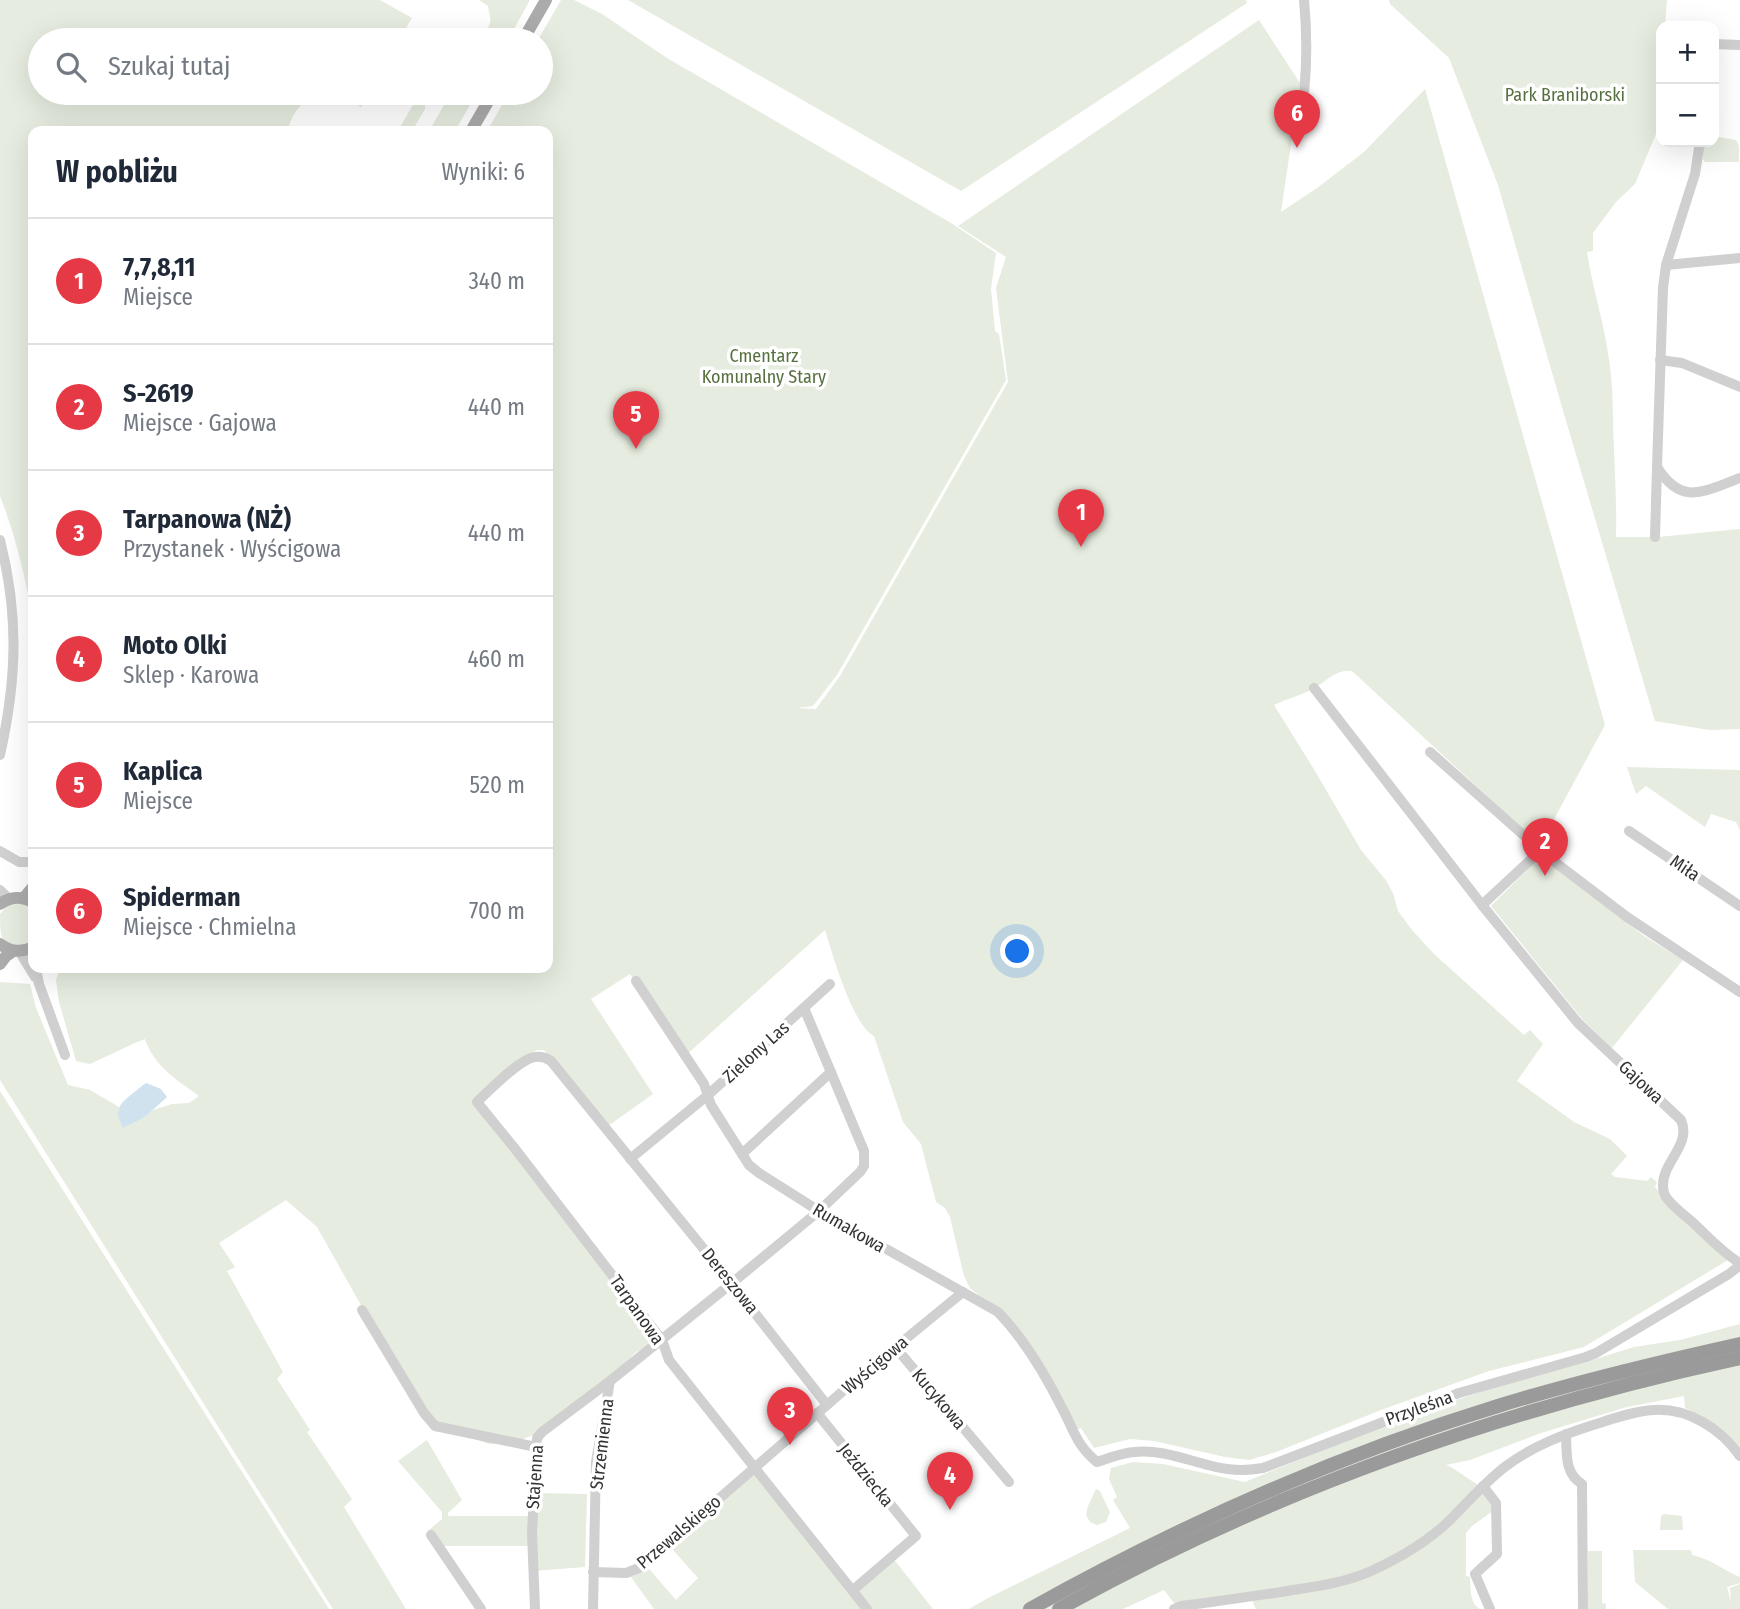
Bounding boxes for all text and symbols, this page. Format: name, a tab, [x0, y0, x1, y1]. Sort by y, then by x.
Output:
map controls	[1656, 21, 1719, 147]
button: +	[1656, 21, 1719, 84]
search box	[28, 28, 553, 105]
icon: search	[52, 48, 90, 86]
text: Szukaj tutaj	[108, 51, 231, 82]
park label: Park Braniborski	[1505, 84, 1625, 106]
button: −	[1656, 84, 1719, 147]
pin: 6	[1274, 90, 1320, 148]
text: W pobliżu	[56, 154, 178, 190]
text: Wyniki: 6	[441, 158, 525, 186]
text: 7,7,8,11	[123, 252, 195, 283]
text: 1	[74, 267, 84, 295]
text: 340 m	[469, 267, 525, 295]
text: Miejsce	[123, 283, 193, 311]
park label: Cmentarz Komunalny Stary	[702, 345, 826, 388]
text: S-2619	[123, 378, 194, 409]
pin: 5	[613, 391, 659, 449]
text: 2	[74, 393, 84, 421]
text: 440 m	[468, 393, 525, 421]
text: Miejsce · Gajowa	[123, 409, 277, 437]
pin: 1	[1058, 489, 1104, 547]
text: Tarpanowa (NŻ)	[123, 504, 291, 535]
text: 3	[74, 519, 84, 547]
text: 440 m	[468, 519, 525, 547]
text: Przystanek · Wyścigowa	[123, 535, 341, 563]
text: Moto Olki	[123, 630, 227, 661]
text: 4	[73, 645, 85, 673]
text: 460 m	[467, 645, 525, 673]
text: Sklep · Karowa	[123, 661, 259, 689]
text: Kaplica	[123, 756, 203, 787]
text: 5	[73, 771, 85, 799]
text: 520 m	[469, 771, 525, 799]
text: Miejsce	[123, 787, 193, 815]
pin: 2	[1522, 818, 1568, 876]
street label: Miła	[1666, 850, 1704, 886]
text: Spiderman	[123, 882, 241, 913]
text: 6	[73, 897, 85, 925]
text: 700 m	[469, 897, 525, 925]
text: Miejsce · Chmielna	[123, 913, 296, 941]
your location	[1000, 934, 1034, 968]
street label: Zielony Las	[718, 1016, 794, 1088]
street label: Gajowa	[1614, 1056, 1668, 1108]
street label: Rumakowa	[809, 1198, 889, 1258]
street label: Dereszowa	[697, 1244, 763, 1319]
street label: Tarpanowa	[605, 1271, 669, 1349]
street label: Wyścigowa	[838, 1331, 913, 1399]
street label: Kucykowa	[907, 1364, 971, 1434]
street label: Przyleśna	[1382, 1386, 1456, 1430]
pin: 3	[767, 1387, 813, 1445]
street label: Strzemienna	[585, 1397, 619, 1491]
street label: Jeździecka	[834, 1439, 898, 1511]
street label: Stajenna	[522, 1444, 548, 1510]
pin: 4	[927, 1452, 973, 1510]
street label: Przewalskiego	[632, 1490, 726, 1574]

